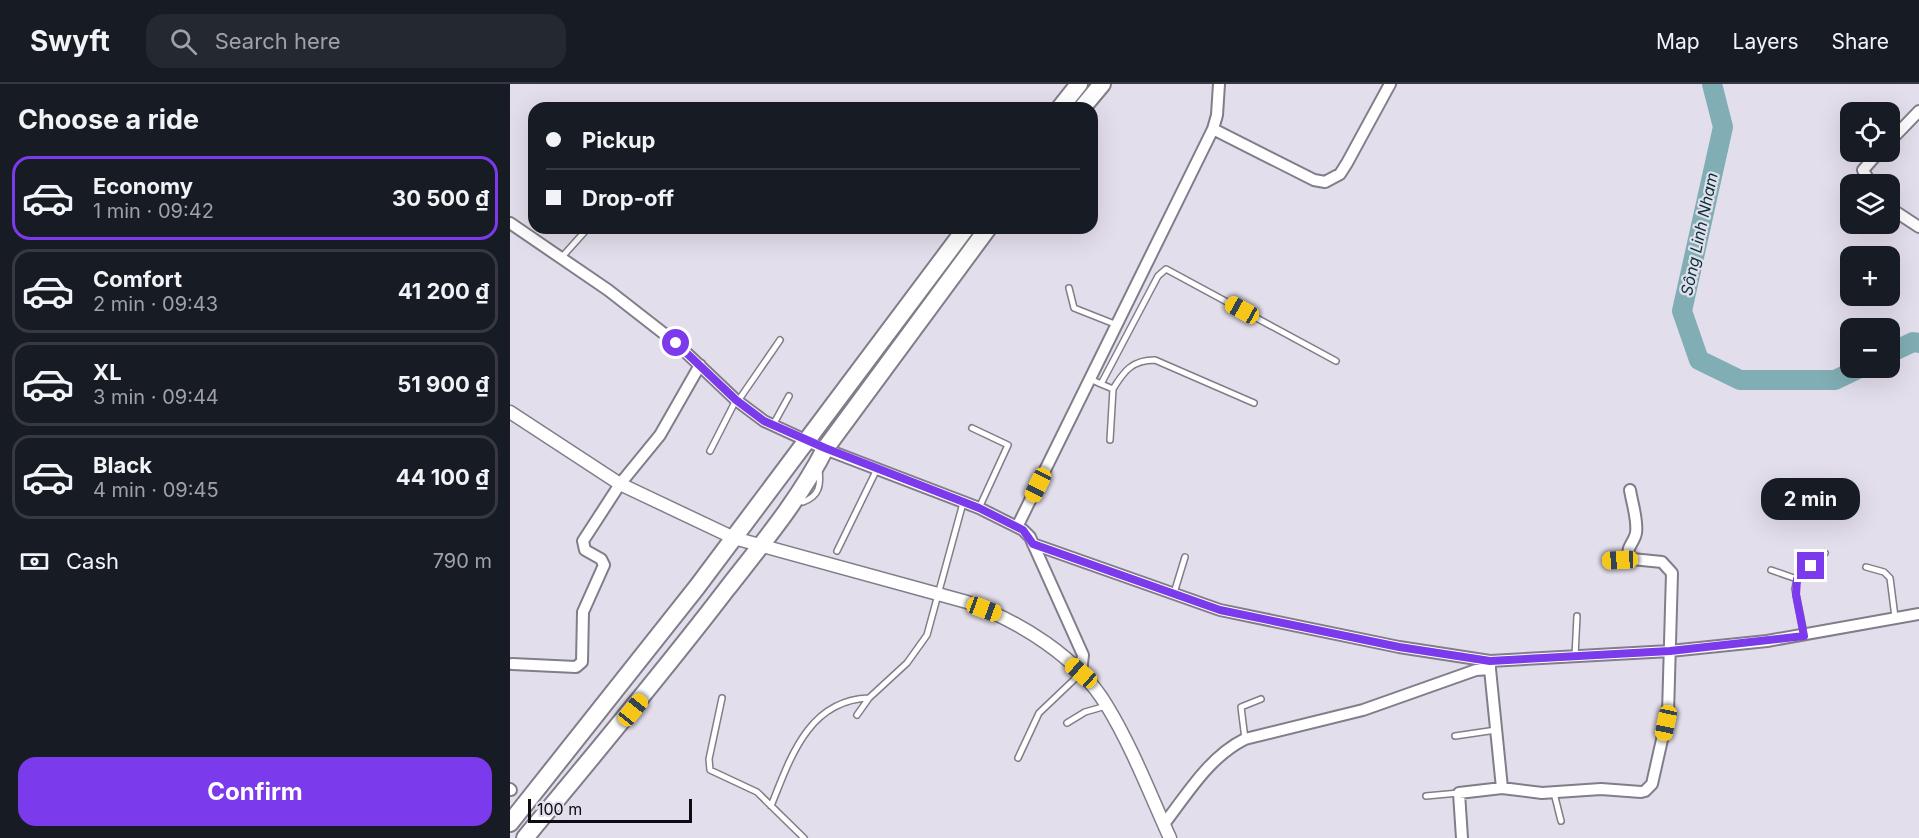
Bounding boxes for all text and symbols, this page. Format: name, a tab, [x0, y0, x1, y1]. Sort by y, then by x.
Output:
search box	[146, 14, 566, 68]
text: Swyft	[30, 24, 110, 58]
icon: search	[167, 25, 200, 58]
text: Search here	[215, 28, 340, 54]
text: Map	[1656, 29, 1700, 54]
text: Layers	[1733, 29, 1799, 54]
text: Share	[1832, 29, 1889, 54]
map controls	[1840, 102, 1900, 378]
button: locate	[1840, 102, 1900, 162]
text: Choose a ride	[18, 103, 199, 136]
text: Pickup	[582, 127, 656, 153]
icon: car	[21, 171, 75, 225]
water label: Sông Linh Nham	[1676, 171, 1722, 297]
text: Economy	[93, 173, 193, 199]
button: layers	[1840, 174, 1900, 234]
text: 30 500 ₫	[392, 185, 489, 211]
text: Drop-off	[582, 185, 674, 211]
text: 1 min · 09:42	[93, 199, 214, 223]
button: +	[1840, 246, 1900, 306]
icon: car	[21, 264, 75, 318]
text: Comfort	[93, 266, 182, 292]
text: 41 200 ₫	[398, 278, 489, 304]
text: 2 min · 09:43	[93, 292, 218, 316]
car	[1222, 293, 1262, 327]
button: −	[1840, 318, 1900, 378]
route start	[662, 329, 689, 356]
icon: car	[21, 357, 75, 411]
text: XL	[93, 359, 122, 385]
text: 51 900 ₫	[397, 371, 489, 397]
text: 3 min · 09:44	[93, 385, 219, 409]
icon: car	[21, 450, 75, 504]
text: Black	[93, 452, 152, 478]
text: 44 100 ₫	[396, 464, 489, 490]
car	[1022, 465, 1054, 505]
text: 4 min · 09:45	[93, 478, 219, 502]
callout: 2 min	[1762, 479, 1860, 521]
text: 2 min	[1784, 487, 1837, 511]
icon: cash	[18, 545, 51, 578]
text: Cash	[66, 548, 119, 574]
text: 790 m	[433, 549, 492, 573]
car	[1602, 550, 1638, 570]
route end	[1797, 552, 1824, 579]
car	[964, 594, 1004, 624]
car	[1062, 654, 1100, 692]
car	[615, 690, 651, 730]
car	[1653, 704, 1679, 742]
button: Confirm	[18, 757, 492, 826]
scale bar	[528, 796, 692, 824]
text: 100 m	[537, 799, 582, 819]

